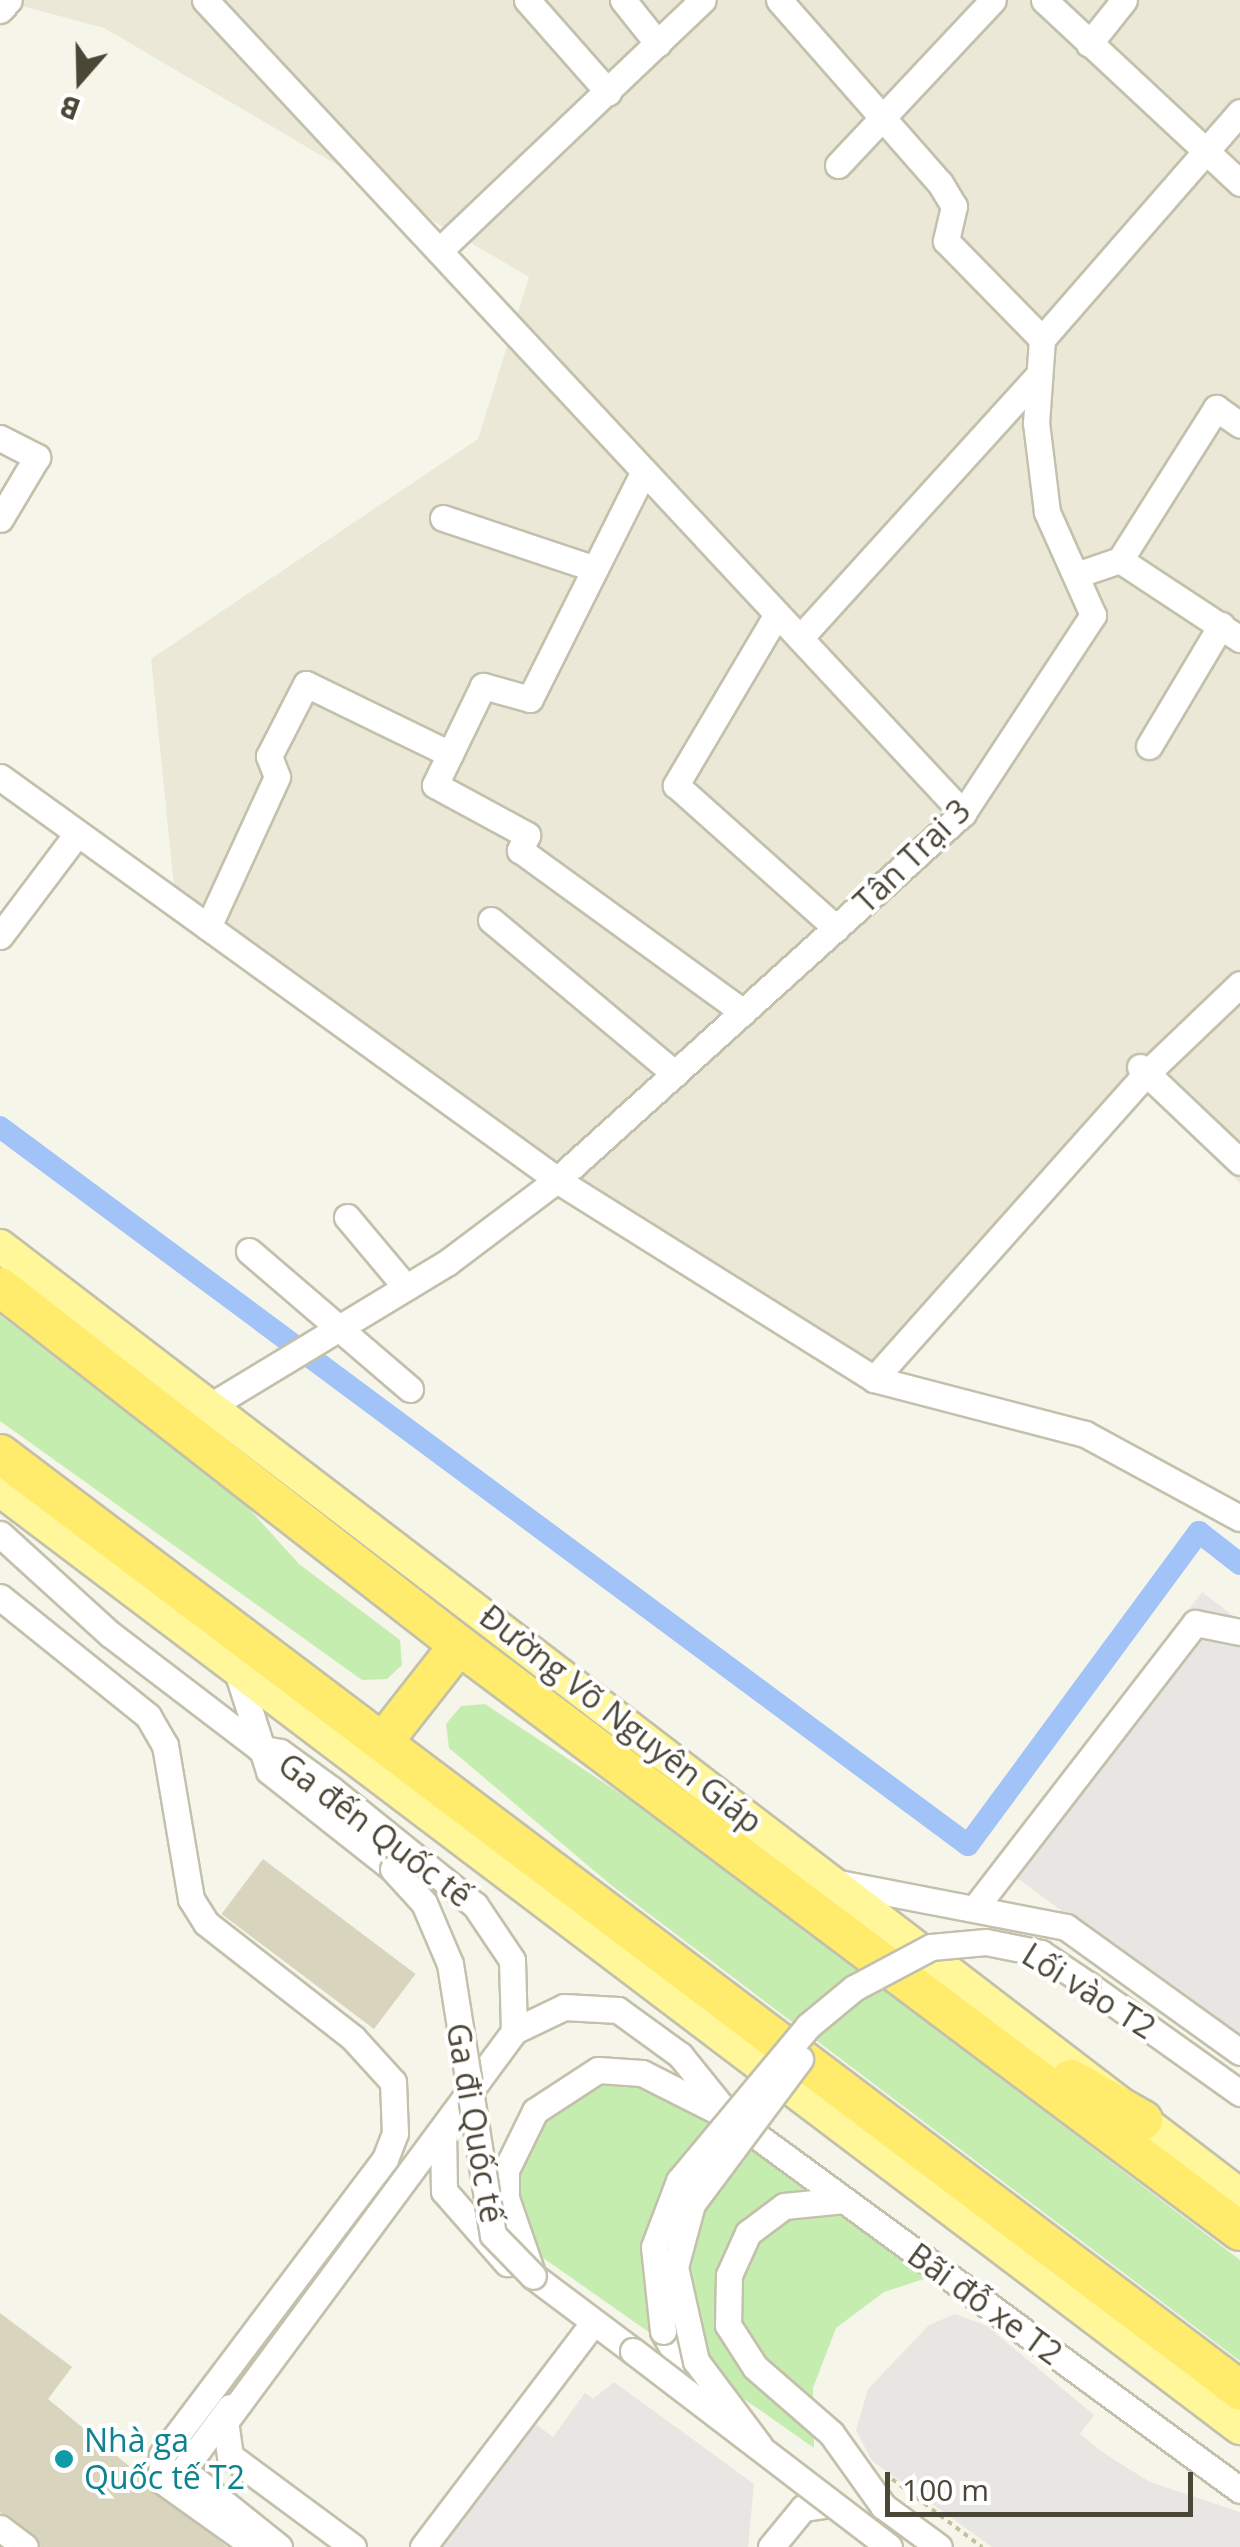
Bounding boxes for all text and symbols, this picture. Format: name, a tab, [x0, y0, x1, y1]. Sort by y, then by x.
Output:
north arrow	[30, 30, 130, 130]
text: B	[54, 87, 85, 129]
street label: Tân Trại 3	[846, 791, 978, 921]
street label: Đường Võ Nguyên Giáp	[472, 1597, 770, 1841]
street label: Ga đến Quốc tế	[271, 1745, 479, 1915]
street label: Lối vào T2	[1015, 1935, 1163, 2047]
street label: Ga đi Quốc tế	[439, 2020, 511, 2226]
street label: Bãi đỗ xe T2	[901, 2235, 1069, 2373]
place label: Nhà ga Quốc tế T2	[84, 2422, 245, 2497]
marker: Nhà ga Quốc tế T2	[53, 2448, 75, 2470]
scale bar	[890, 2452, 1198, 2514]
text: 100 m	[902, 2469, 989, 2510]

